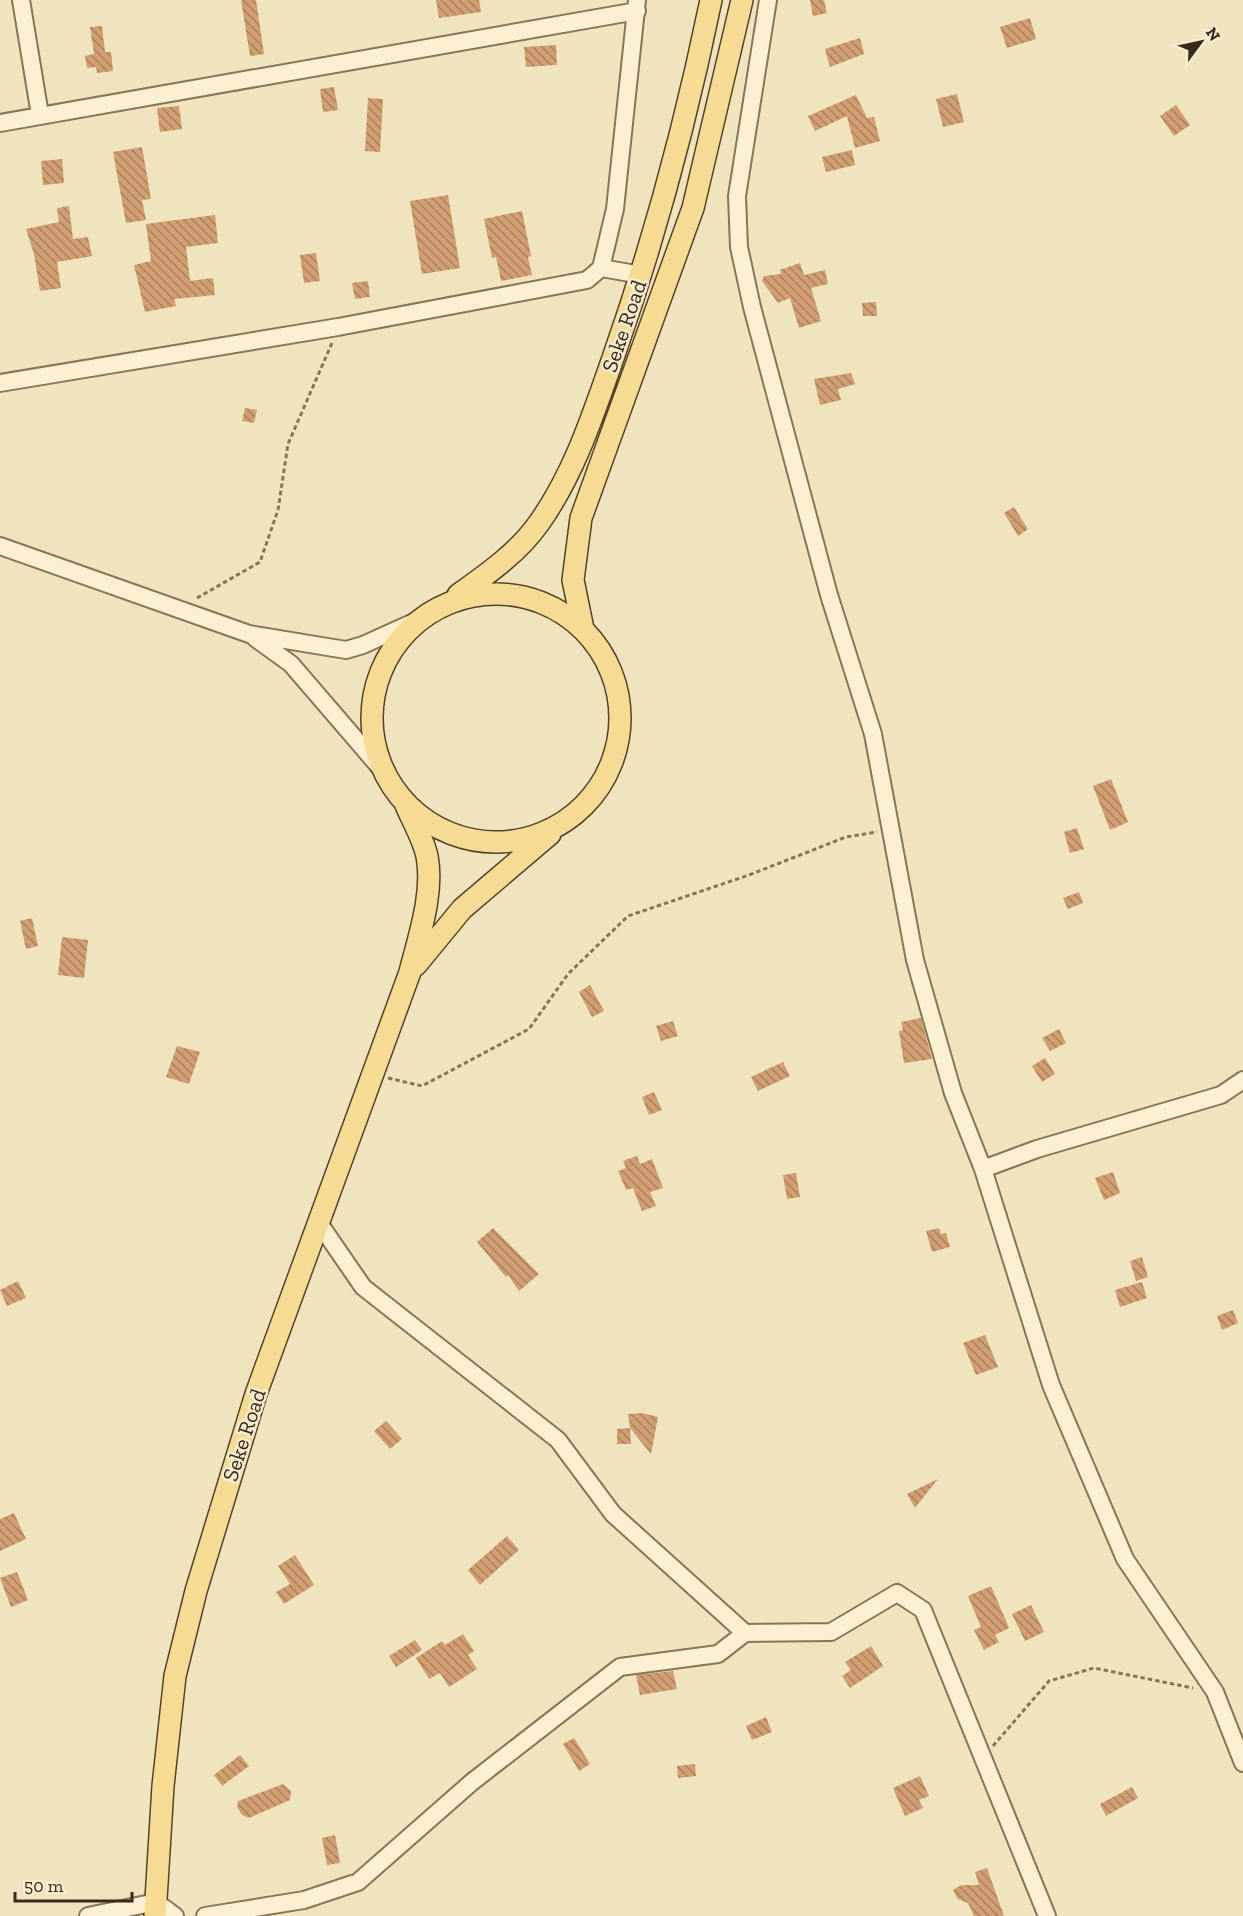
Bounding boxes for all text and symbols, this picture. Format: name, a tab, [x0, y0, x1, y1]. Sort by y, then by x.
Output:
north arrow	[1171, 12, 1231, 72]
text: N	[1202, 24, 1224, 44]
street label: Seke Road	[596, 276, 652, 376]
street label: Seke Road	[216, 1385, 272, 1485]
scale bar	[15, 1865, 132, 1903]
text: 50 m	[24, 1875, 64, 1897]

